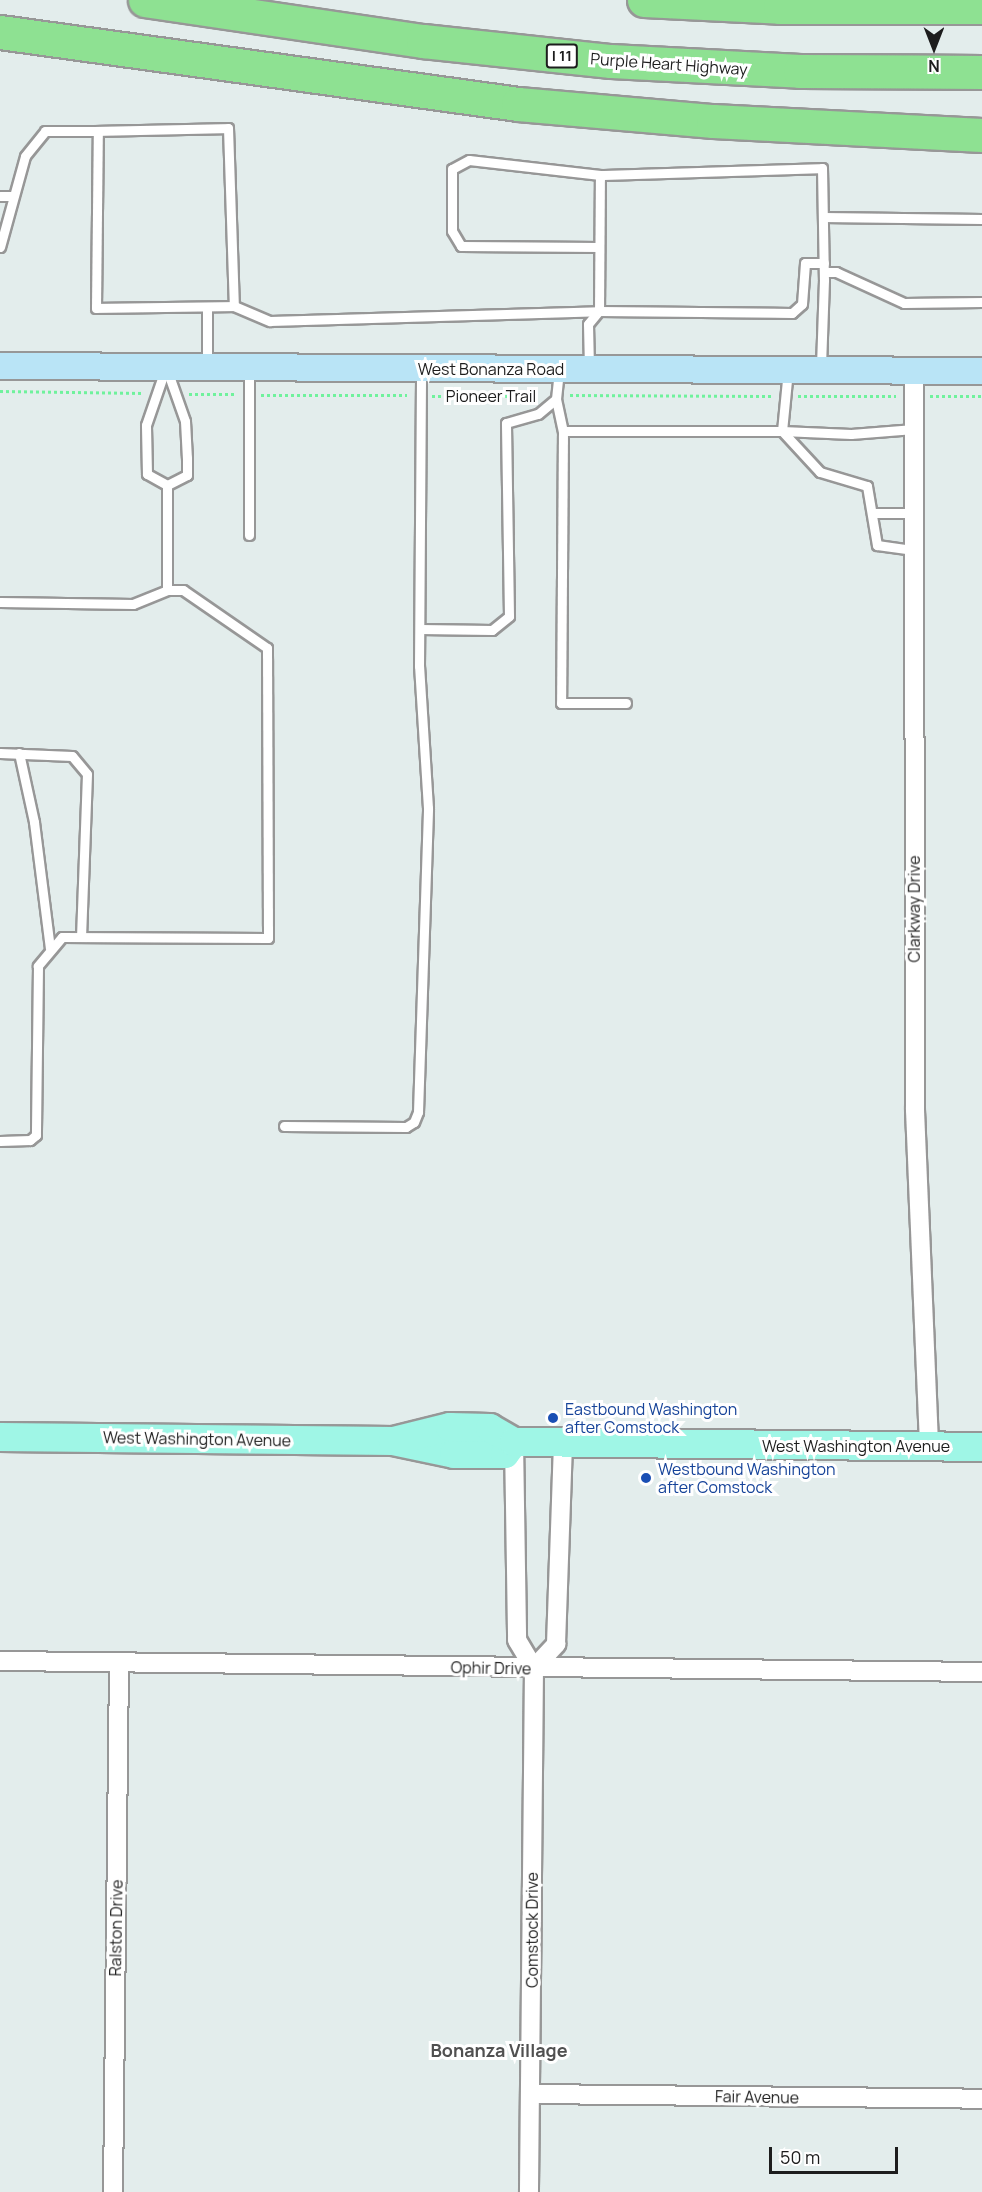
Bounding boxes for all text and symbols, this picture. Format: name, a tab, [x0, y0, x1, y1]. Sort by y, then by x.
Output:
north arrow	[904, 18, 964, 78]
road number: I 11	[546, 44, 578, 68]
street label: Purple Heart Highway	[590, 49, 748, 79]
text: N	[928, 55, 940, 77]
street label: West Bonanza Road	[418, 359, 564, 379]
street label: Pioneer Trail	[446, 386, 536, 406]
street label: Clarkway Drive	[904, 855, 924, 963]
place label: Eastbound Washington after Comstock	[565, 1399, 737, 1437]
marker: Eastbound Washington after Comstock	[546, 1411, 560, 1425]
street label: West Washington Avenue	[103, 1428, 291, 1450]
street label: West Washington Avenue	[762, 1436, 950, 1456]
place label: Westbound Washington after Comstock	[658, 1459, 836, 1497]
marker: Westbound Washington after Comstock	[639, 1471, 653, 1485]
street label: Ophir Drive	[451, 1658, 531, 1678]
street label: Comstock Drive	[522, 1872, 542, 1988]
street label: Ralston Drive	[106, 1879, 126, 1977]
district label: Bonanza Village	[430, 2039, 568, 2061]
street label: Fair Avenue	[715, 2087, 799, 2107]
scale bar	[772, 2135, 901, 2173]
text: 50 m	[780, 2145, 820, 2169]

